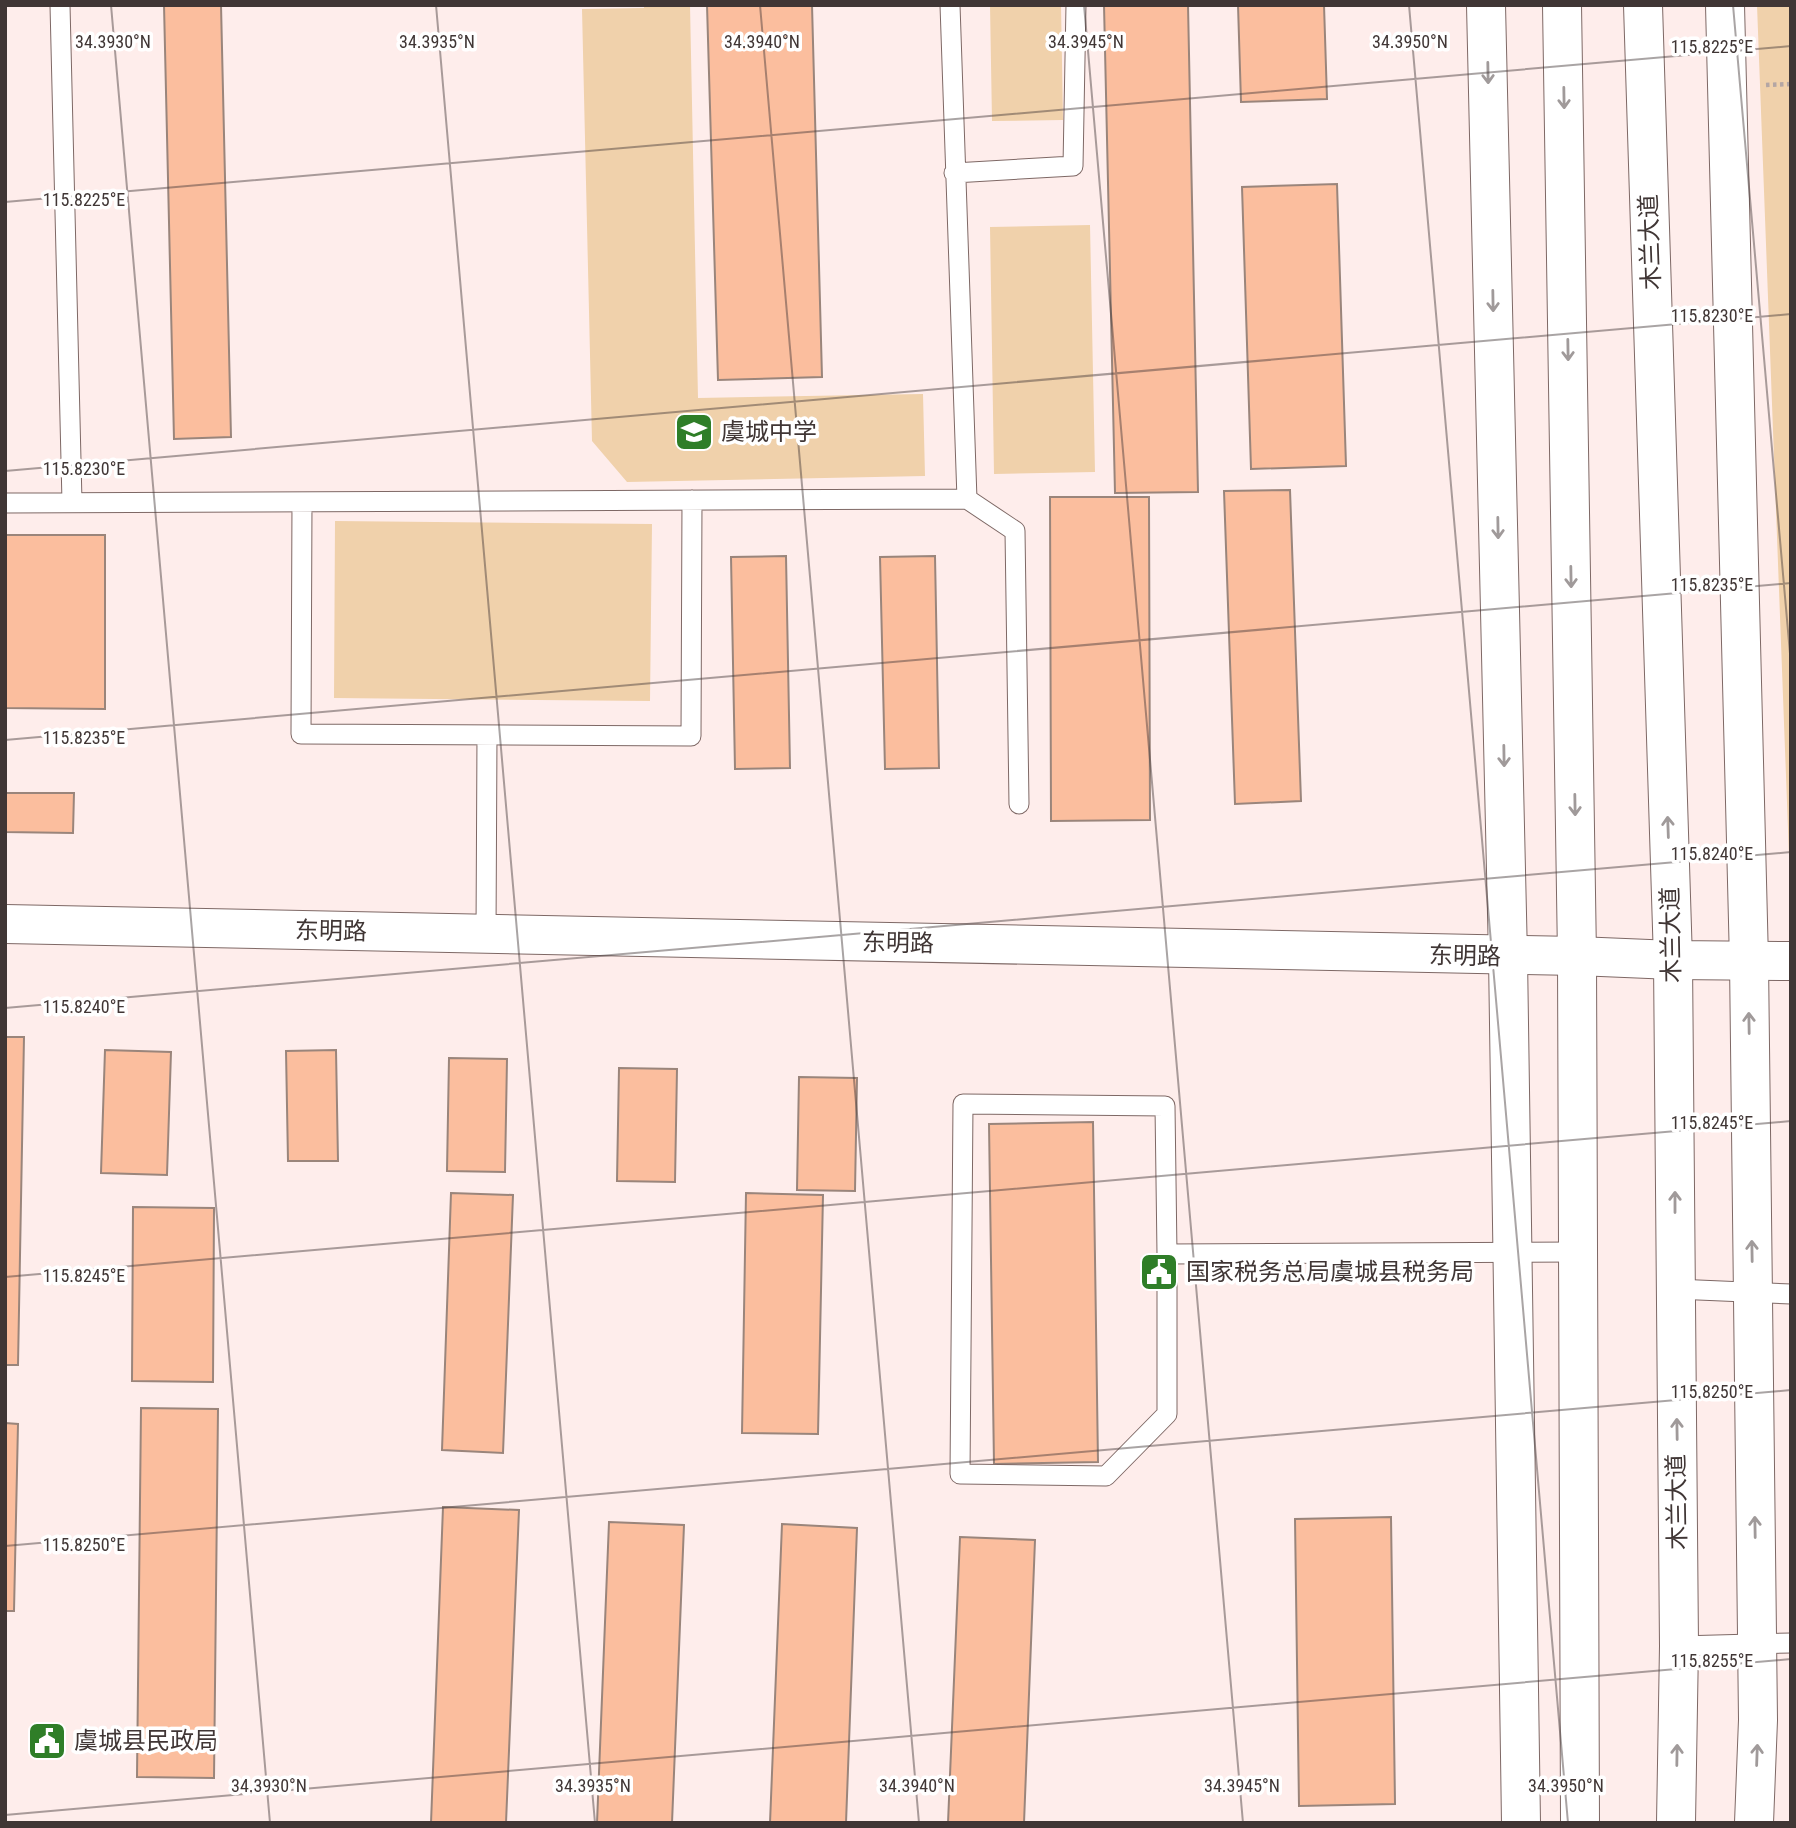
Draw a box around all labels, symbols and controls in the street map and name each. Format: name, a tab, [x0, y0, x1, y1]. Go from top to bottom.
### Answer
text: 34.3930°N	[75, 31, 151, 52]
text: 34.3935°N	[399, 31, 475, 52]
text: 34.3940°N	[724, 31, 800, 52]
text: 34.3945°N	[1048, 31, 1124, 52]
text: 34.3950°N	[1372, 31, 1448, 52]
text: 115.8225°E	[1671, 36, 1753, 57]
one-way arrow	[1481, 62, 1495, 85]
one-way arrow	[1557, 86, 1571, 109]
text: 115.8225°E	[43, 189, 125, 210]
street label: 木兰大道	[1634, 194, 1666, 290]
one-way arrow	[1486, 289, 1500, 312]
text: 115.8230°E	[1671, 305, 1753, 326]
one-way arrow	[1561, 338, 1574, 361]
school or university icon: 虞城中学	[673, 411, 715, 453]
place label: 虞城中学	[721, 418, 817, 446]
text: 115.8230°E	[43, 458, 125, 479]
one-way arrow	[1492, 517, 1505, 540]
one-way arrow	[1564, 566, 1578, 589]
text: 115.8235°E	[1671, 574, 1753, 595]
text: 115.8235°E	[43, 727, 125, 748]
one-way arrow	[1497, 744, 1510, 767]
one-way arrow	[1568, 793, 1581, 816]
one-way arrow	[1662, 816, 1675, 839]
text: 115.8240°E	[1671, 843, 1753, 864]
street label: 木兰大道	[1656, 887, 1686, 983]
street label: 东明路	[295, 916, 367, 946]
street label: 东明路	[862, 928, 934, 958]
street label: 东明路	[1429, 941, 1501, 971]
text: 115.8240°E	[43, 996, 125, 1017]
one-way arrow	[1742, 1012, 1756, 1035]
text: 115.8245°E	[1671, 1112, 1753, 1133]
one-way arrow	[1668, 1190, 1682, 1213]
one-way arrow	[1745, 1239, 1759, 1262]
public building icon: 国家税务总局虞城县税务局	[1138, 1251, 1180, 1293]
place label: 国家税务总局虞城县税务局	[1186, 1258, 1474, 1286]
text: 115.8245°E	[43, 1265, 125, 1286]
text: 115.8250°E	[1671, 1381, 1753, 1402]
one-way arrow	[1670, 1418, 1684, 1441]
street label: 木兰大道	[1662, 1454, 1692, 1550]
one-way arrow	[1749, 1516, 1762, 1539]
text: 115.8250°E	[43, 1534, 125, 1555]
text: 115.8255°E	[1671, 1650, 1753, 1671]
public building icon: 虞城县民政局	[26, 1720, 68, 1762]
place label: 虞城县民政局	[74, 1727, 218, 1755]
one-way arrow	[1671, 1743, 1684, 1766]
one-way arrow	[1750, 1743, 1763, 1766]
text: 34.3930°N	[231, 1775, 307, 1796]
text: 34.3935°N	[555, 1775, 631, 1796]
text: 34.3940°N	[879, 1775, 955, 1796]
text: 34.3945°N	[1204, 1775, 1280, 1796]
text: 34.3950°N	[1528, 1775, 1604, 1796]

